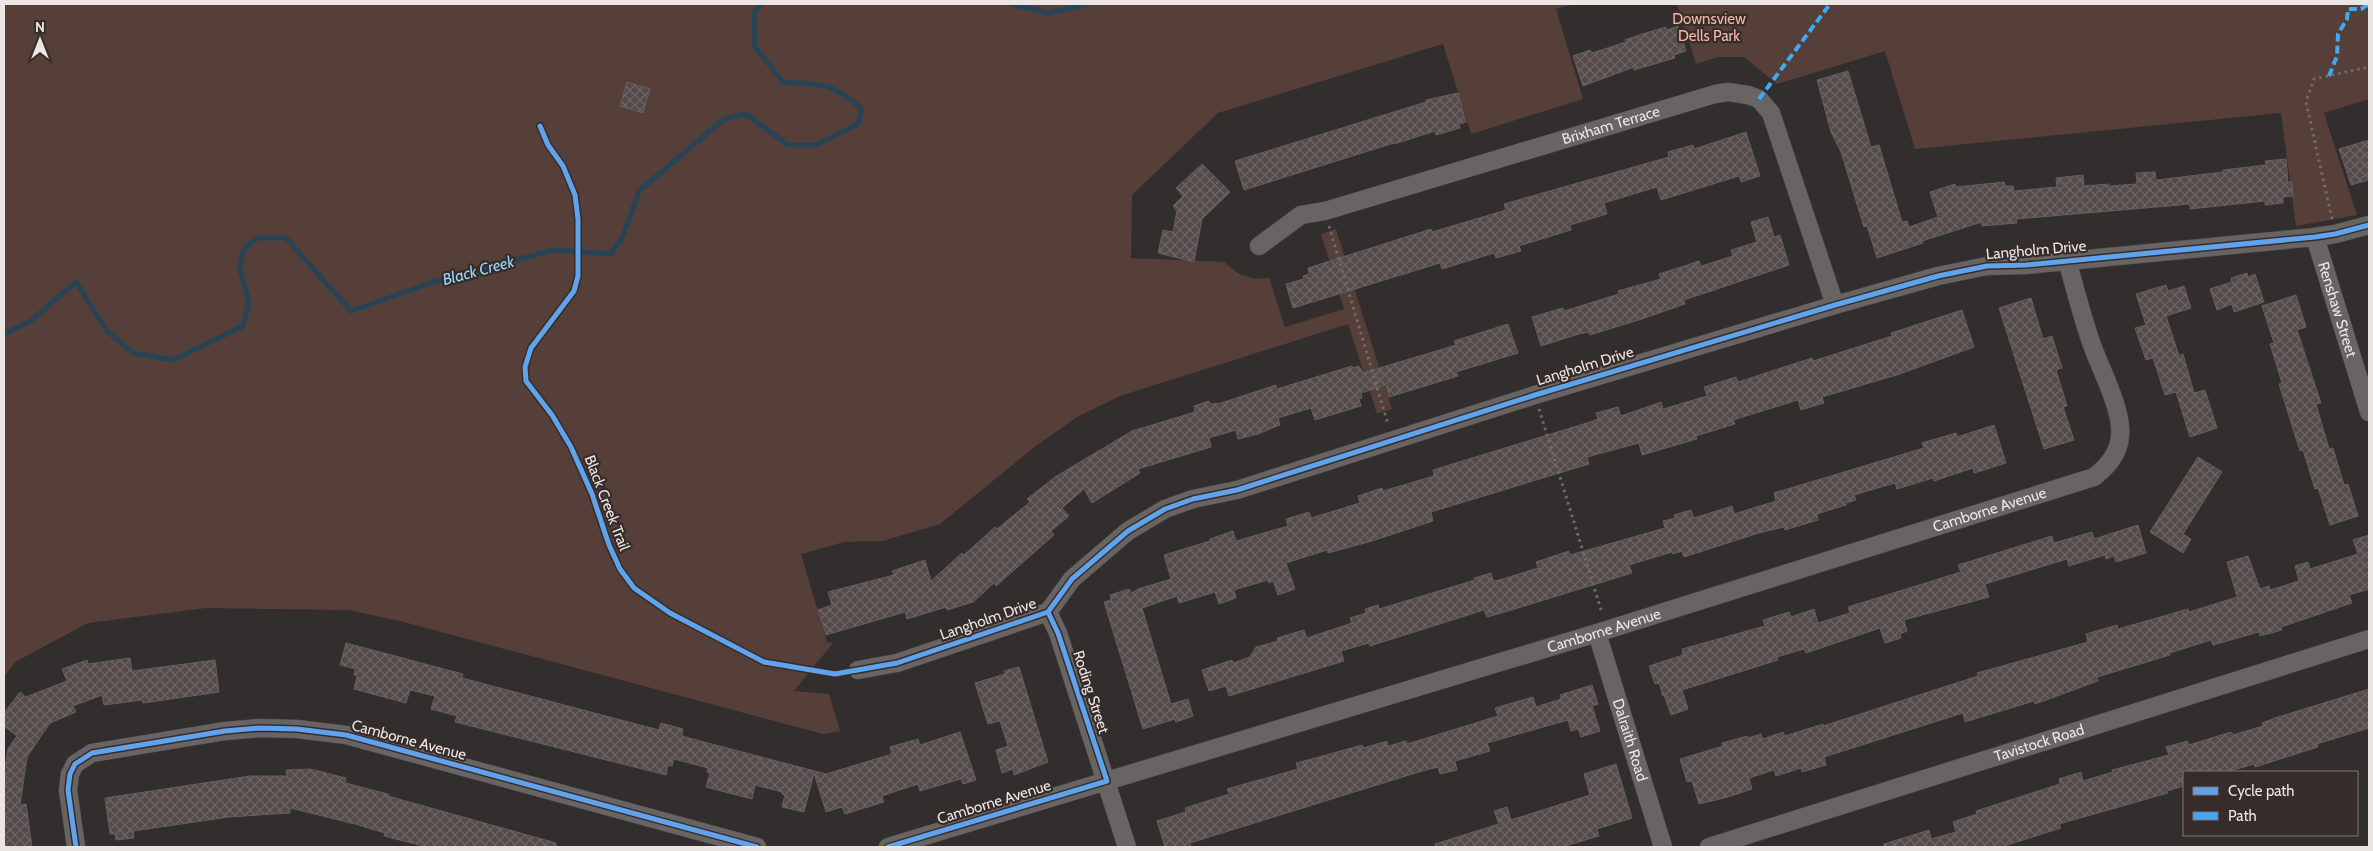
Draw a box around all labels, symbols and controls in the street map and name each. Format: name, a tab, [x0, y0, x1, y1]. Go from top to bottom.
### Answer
park label: Downsview Dells Park	[1672, 10, 1746, 45]
north arrow	[15, 15, 65, 65]
text: N	[35, 18, 45, 36]
street label: Brixham Terrace	[1560, 102, 1662, 148]
street label: Langholm Drive	[1985, 237, 2087, 263]
water label: Black Creek	[440, 252, 517, 289]
street label: Renshaw Street	[2314, 260, 2361, 360]
street label: Langholm Drive	[1534, 343, 1636, 389]
street label: Black Creek Trail	[581, 453, 634, 554]
street label: Camborne Avenue	[1931, 483, 2049, 536]
street label: Langholm Drive	[937, 594, 1039, 644]
street label: Camborne Avenue	[1545, 604, 1663, 657]
street label: Roding Street	[1069, 648, 1113, 736]
street label: Dalraith Road	[1609, 696, 1651, 784]
street label: Camborne Avenue	[350, 716, 469, 764]
street label: Tavistock Road	[1992, 720, 2086, 766]
legend	[2183, 771, 2358, 836]
street label: Camborne Avenue	[935, 776, 1053, 828]
text: Cycle path	[2228, 782, 2294, 800]
text: Path	[2228, 807, 2257, 825]

